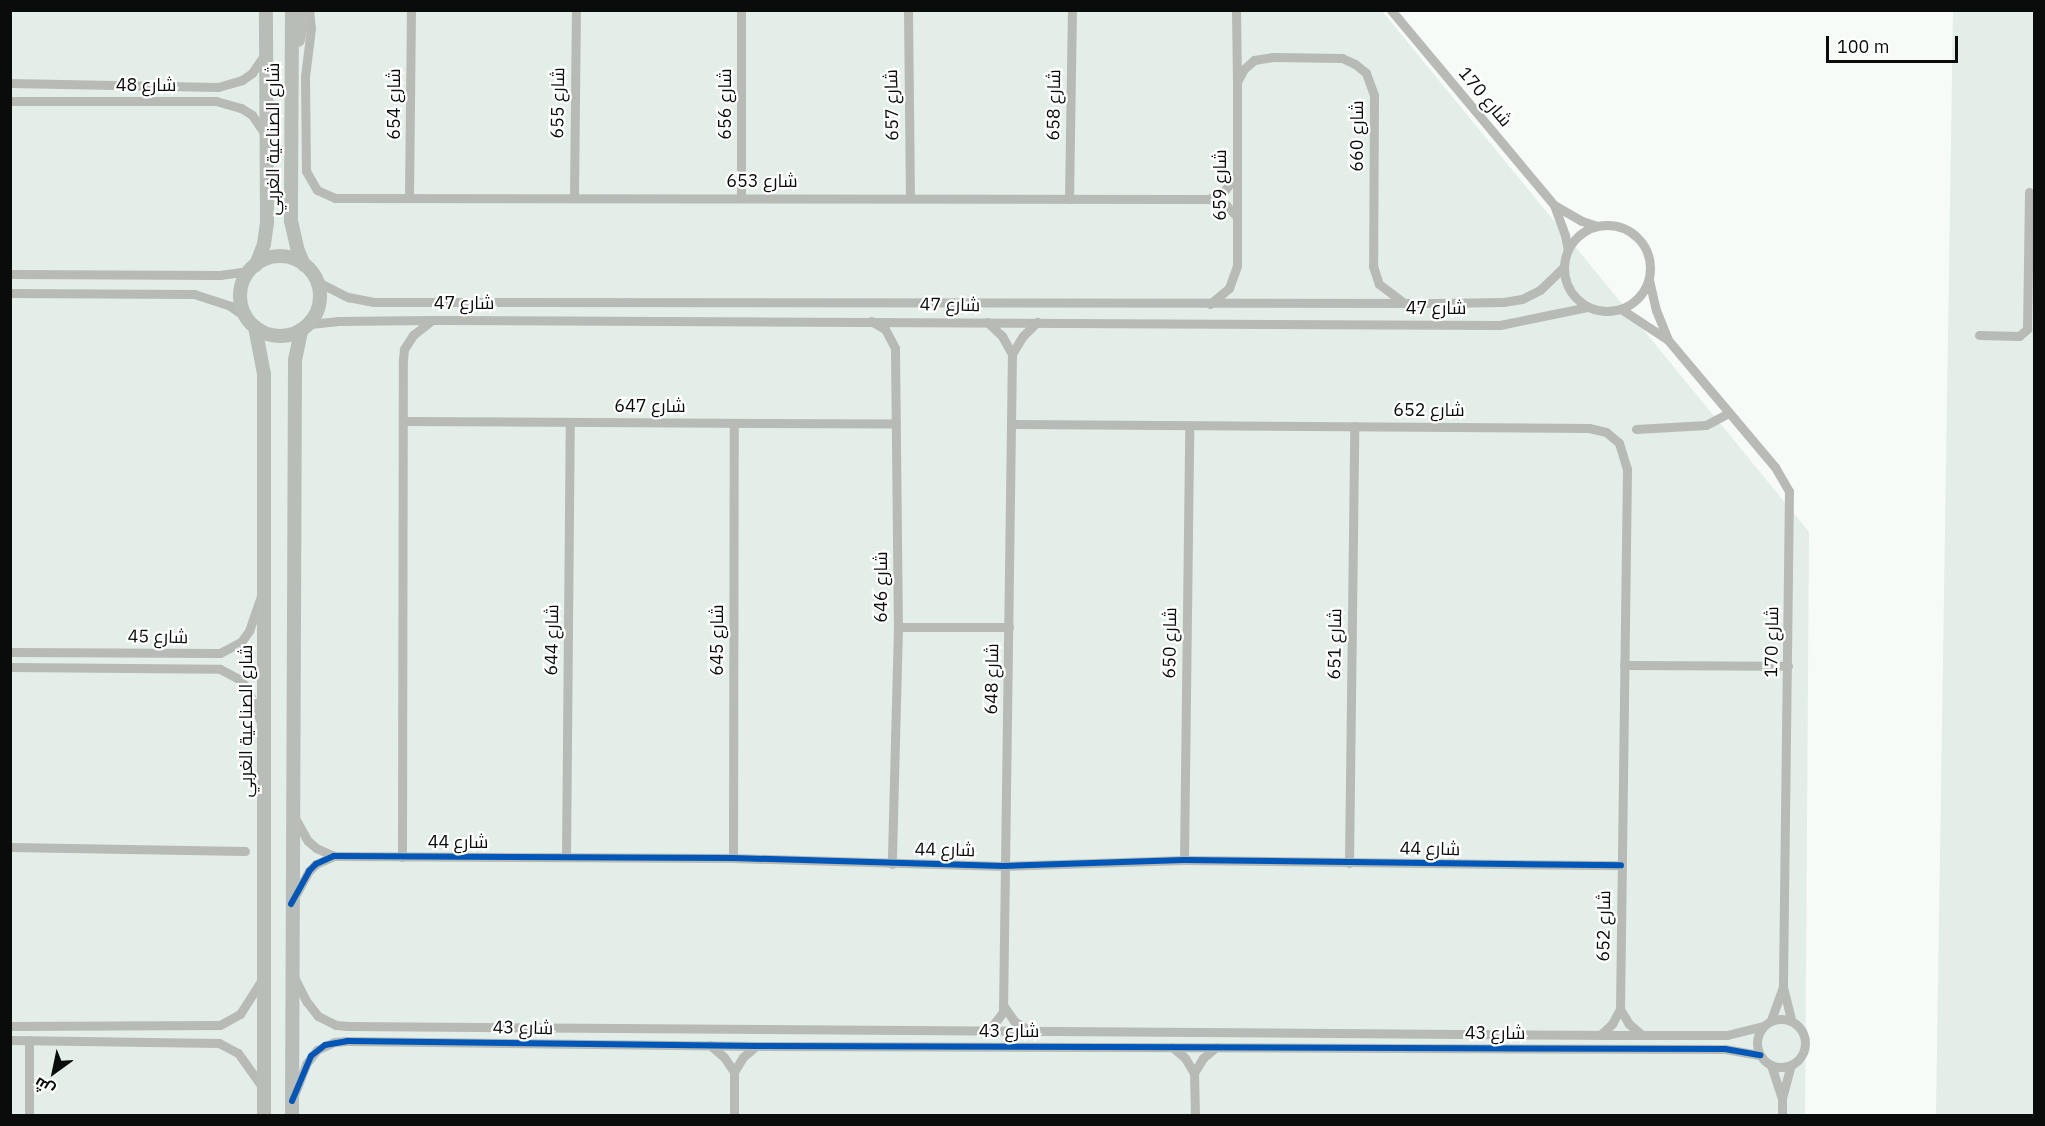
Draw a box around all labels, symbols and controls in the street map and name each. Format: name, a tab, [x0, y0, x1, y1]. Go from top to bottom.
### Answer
scale bar	[1829, 24, 1961, 62]
text: 100 m	[1837, 35, 1889, 58]
street label: شارع الصناعية الغربي	[262, 63, 284, 215]
street label: شارع 170	[1454, 63, 1516, 131]
street label: شارع 655	[547, 67, 569, 139]
street label: شارع 654	[383, 68, 405, 140]
street label: شارع 656	[714, 68, 736, 140]
street label: شارع 657	[881, 69, 903, 141]
street label: شارع 658	[1043, 69, 1065, 141]
street label: شارع 48	[116, 74, 176, 96]
street label: شارع 660	[1346, 100, 1368, 172]
street label: شارع 659	[1209, 149, 1231, 221]
street label: شارع 653	[726, 170, 798, 192]
street label: شارع 47	[434, 292, 494, 314]
street label: شارع 47	[919, 294, 981, 316]
street label: شارع 47	[1406, 297, 1466, 319]
street label: شارع 647	[614, 395, 686, 417]
street label: شارع 652	[1393, 399, 1465, 421]
street label: شارع 646	[870, 551, 892, 623]
street label: شارع 644	[541, 604, 563, 676]
street label: شارع 645	[706, 604, 728, 676]
street label: شارع 170	[1761, 606, 1783, 678]
street label: شارع 650	[1159, 607, 1181, 679]
street label: شارع 651	[1324, 608, 1346, 680]
street label: شارع 45	[127, 626, 189, 648]
street label: شارع 648	[981, 643, 1003, 715]
street label: شارع الصناعية الغربي	[235, 645, 257, 797]
street label: شارع 44	[428, 831, 488, 853]
street label: شارع 44	[1399, 838, 1461, 860]
street label: شارع 44	[914, 839, 976, 861]
street label: شارع 652	[1593, 890, 1615, 962]
street label: شارع 43	[492, 1017, 554, 1039]
street label: شارع 43	[979, 1020, 1039, 1042]
street label: شارع 43	[1465, 1022, 1525, 1044]
north arrow	[24, 1042, 84, 1102]
text: ش	[30, 1073, 58, 1101]

